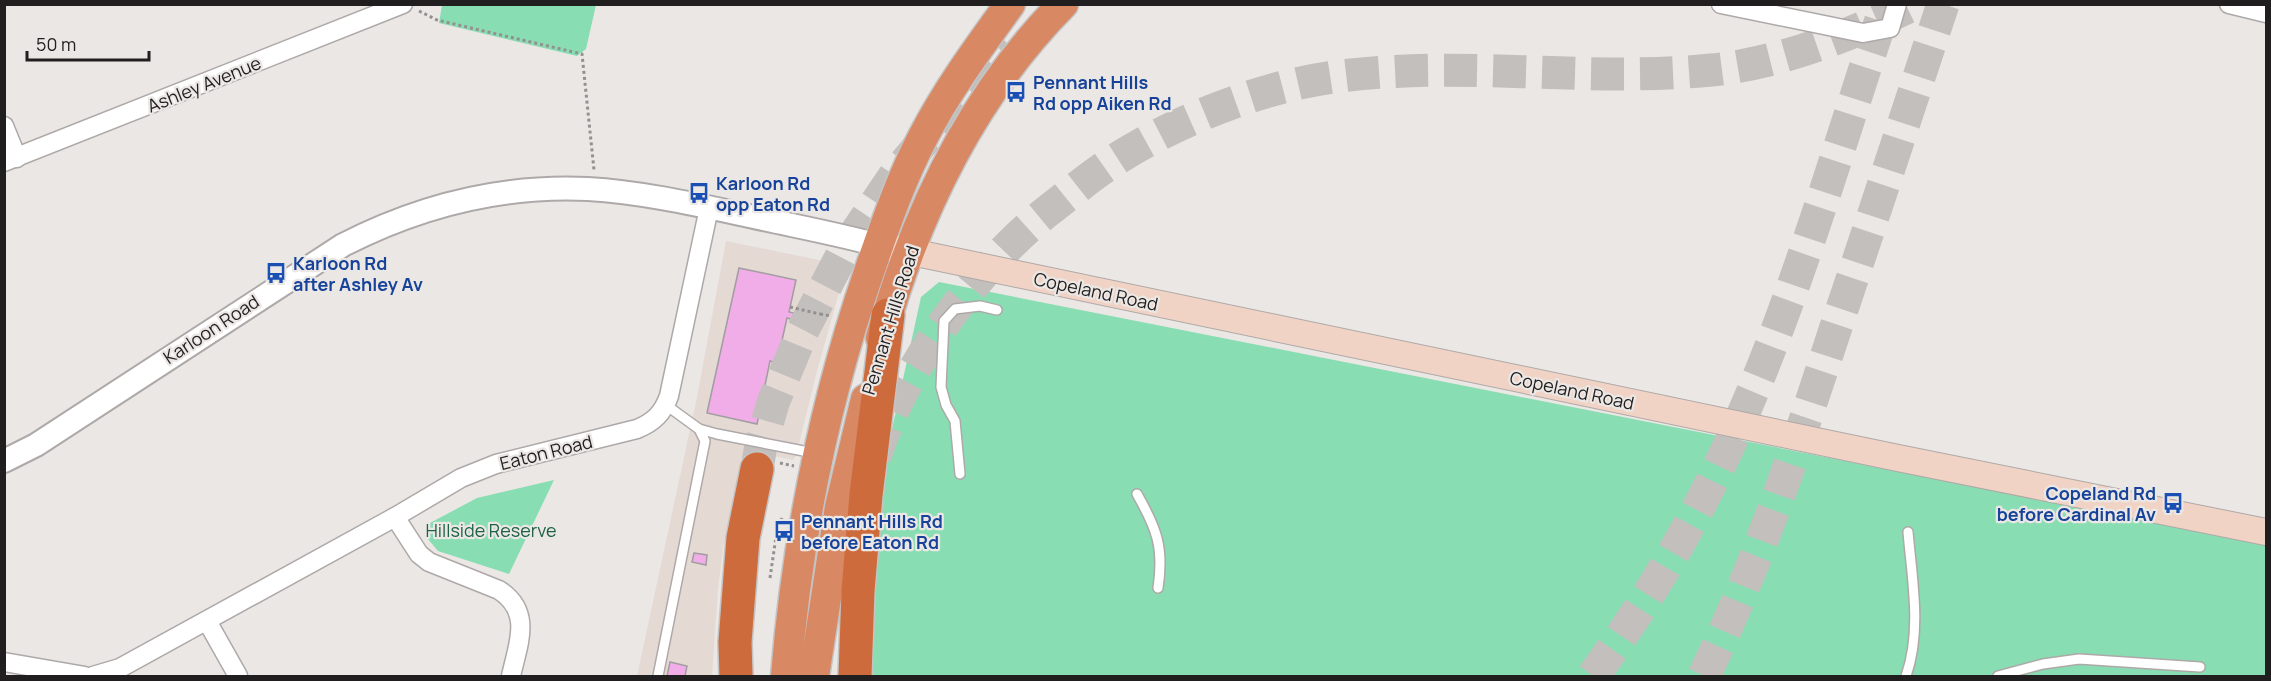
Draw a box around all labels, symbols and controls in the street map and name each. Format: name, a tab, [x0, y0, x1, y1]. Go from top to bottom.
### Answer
scale bar	[27, 24, 148, 62]
text: 50 m	[36, 32, 76, 56]
street label: Ashley Avenue	[143, 50, 265, 118]
place label: Pennant Hills Rd opp Aiken Rd	[1033, 70, 1172, 115]
bus stop icon: Pennant Hills Rd opp Aiken Rd	[1004, 80, 1028, 104]
place label: Karloon Rd opp Eaton Rd	[716, 171, 830, 216]
bus stop icon: Karloon Rd opp Eaton Rd	[687, 181, 711, 205]
street label: Pennant Hills Road	[856, 243, 924, 397]
place label: Karloon Rd after Ashley Av	[293, 251, 423, 296]
bus stop icon: Karloon Rd after Ashley Av	[264, 261, 288, 285]
street label: Copeland Road	[1032, 266, 1160, 316]
street label: Karloon Road	[158, 289, 264, 369]
street label: Copeland Road	[1508, 365, 1636, 415]
street label: Eaton Road	[497, 429, 595, 475]
place label: Copeland Rd before Cardinal Av	[1997, 481, 2156, 526]
bus stop icon: Copeland Rd before Cardinal Av	[2161, 491, 2185, 515]
place label: Pennant Hills Rd before Eaton Rd	[801, 509, 943, 554]
park label: Hillside Reserve	[425, 518, 557, 542]
bus stop icon: Pennant Hills Rd before Eaton Rd	[772, 519, 796, 543]

